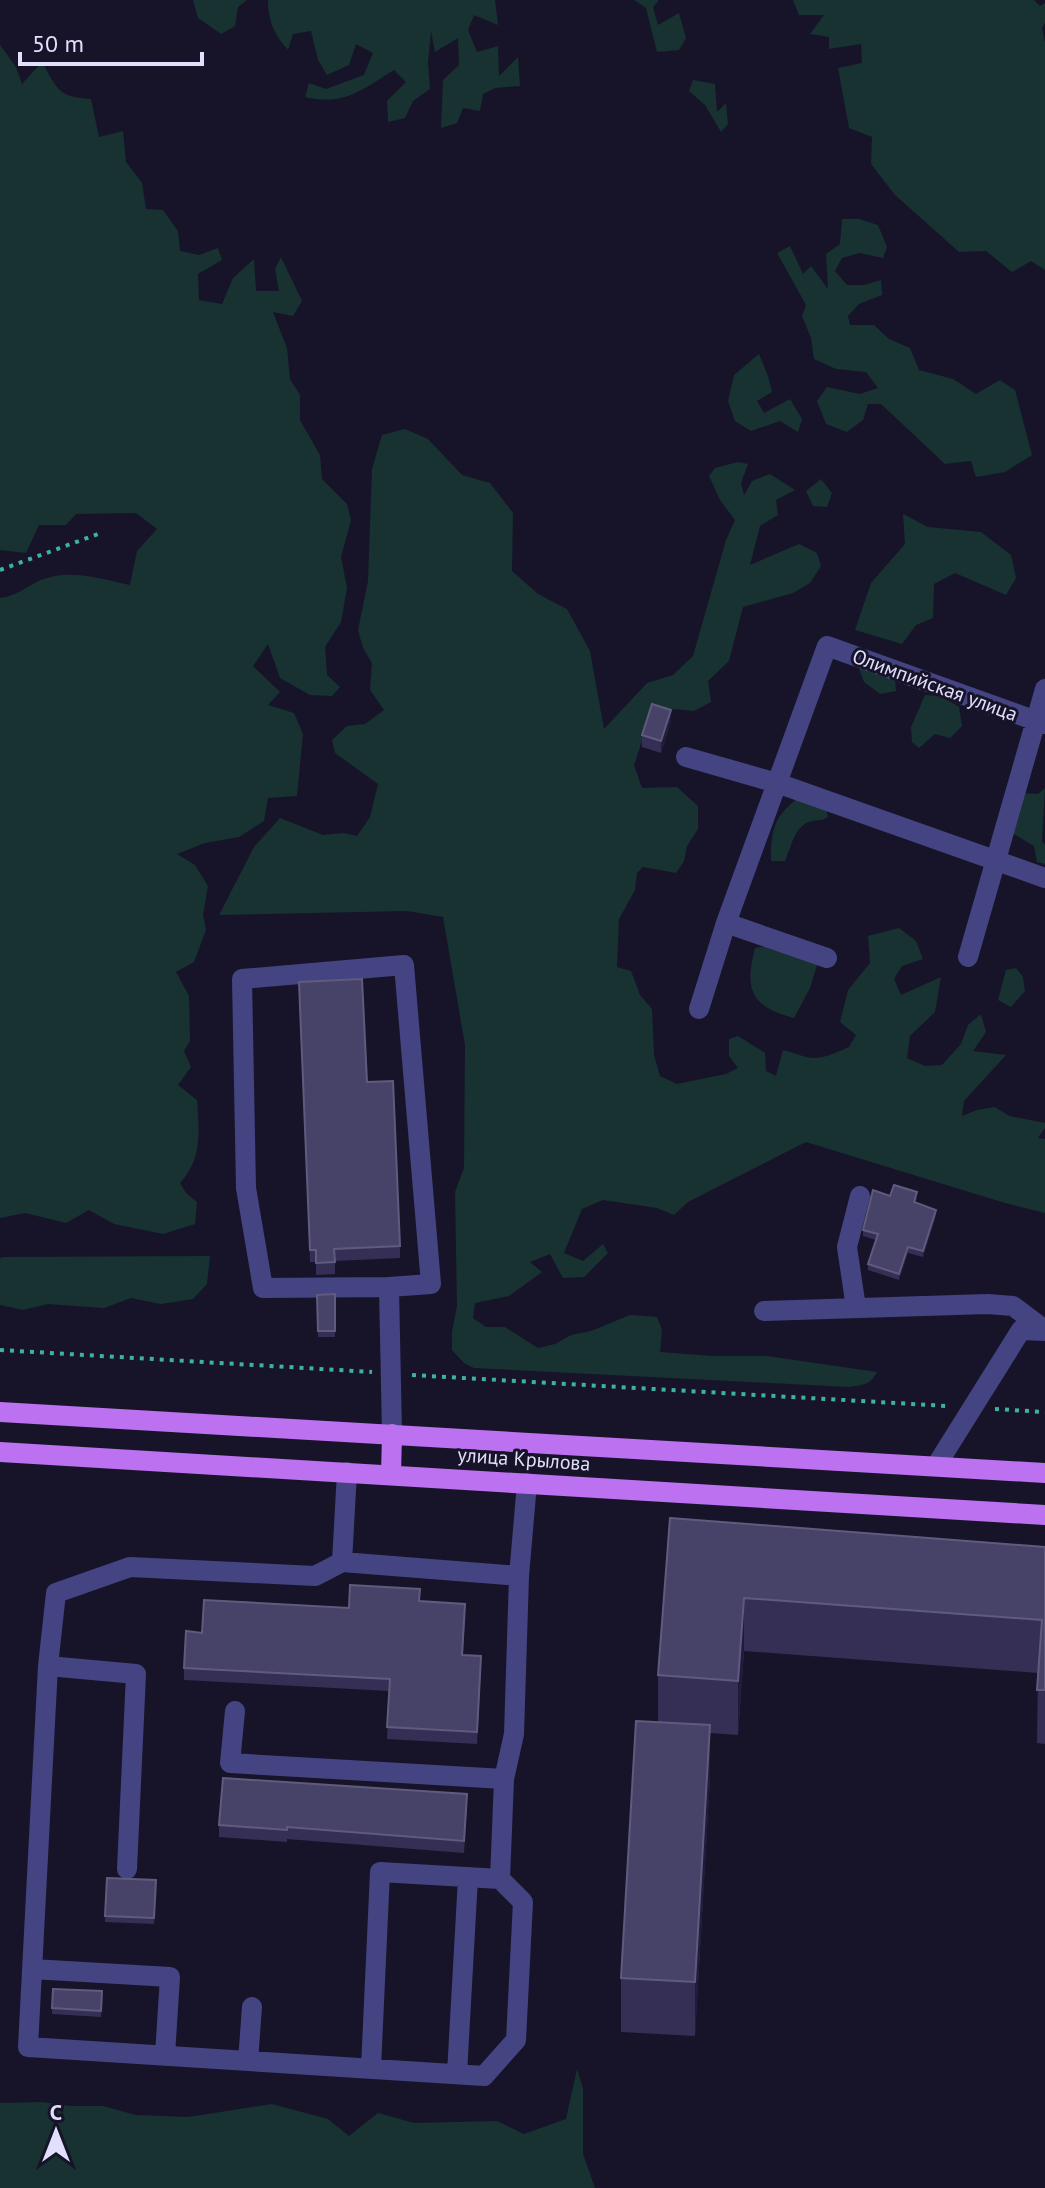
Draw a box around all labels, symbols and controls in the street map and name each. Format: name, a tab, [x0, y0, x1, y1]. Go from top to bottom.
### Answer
scale bar	[20, 16, 202, 66]
text: 50 m	[32, 28, 84, 59]
street label: Олимпийская улица	[849, 643, 1021, 727]
street label: улица Крылова	[457, 1441, 591, 1477]
north arrow	[16, 2092, 96, 2172]
text: С	[50, 2098, 62, 2126]

